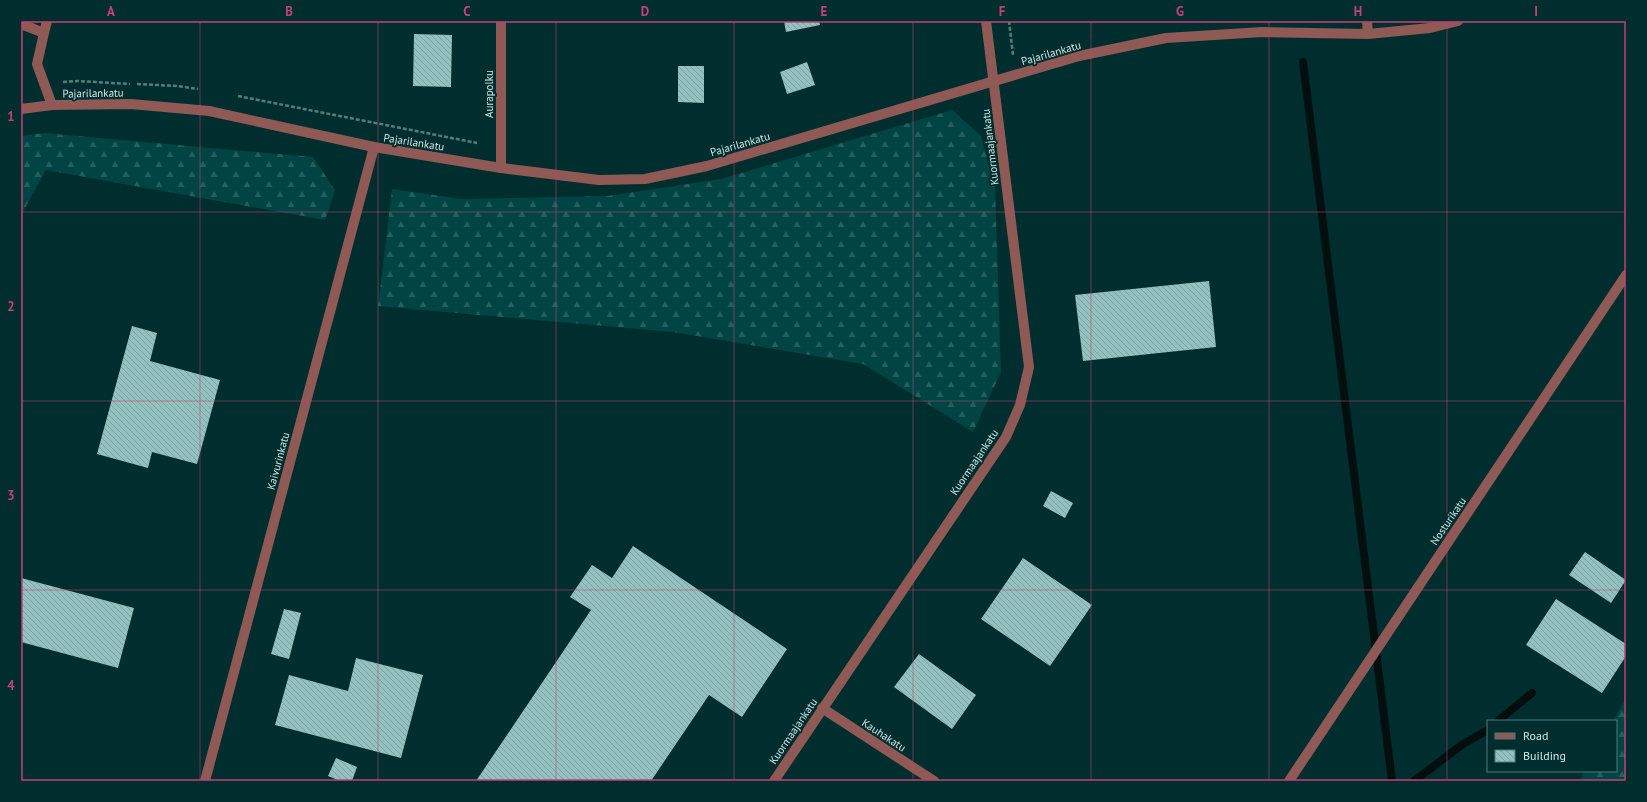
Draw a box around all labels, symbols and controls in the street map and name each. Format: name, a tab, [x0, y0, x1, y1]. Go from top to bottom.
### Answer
text: A	[107, 3, 115, 20]
text: B	[285, 3, 293, 20]
text: C	[463, 3, 471, 20]
text: D	[641, 3, 649, 20]
text: E	[821, 3, 828, 20]
text: F	[999, 3, 1006, 20]
text: G	[1176, 3, 1184, 20]
text: H	[1354, 3, 1362, 20]
text: I	[1534, 3, 1538, 20]
street label: Pajarilankatu	[1020, 38, 1082, 68]
street label: Aurapolku	[482, 70, 496, 118]
street label: Pajarilankatu	[62, 85, 124, 101]
text: 1	[7, 108, 15, 125]
street label: Kuormaajankatu	[978, 108, 1002, 186]
street label: Pajarilankatu	[709, 129, 771, 159]
street label: Pajarilankatu	[383, 130, 445, 154]
text: 2	[7, 298, 15, 315]
street label: Kuormaajankatu	[947, 426, 1001, 498]
street label: Kaivurinkatu	[264, 431, 292, 491]
text: 3	[7, 487, 15, 504]
street label: Nosturikatu	[1427, 494, 1469, 548]
text: 4	[7, 677, 15, 694]
street label: Kuormaajankatu	[766, 695, 820, 767]
street label: Kauhakatu	[859, 716, 909, 754]
legend	[1487, 720, 1617, 772]
text: Road	[1523, 728, 1548, 743]
text: Building	[1523, 748, 1566, 763]

